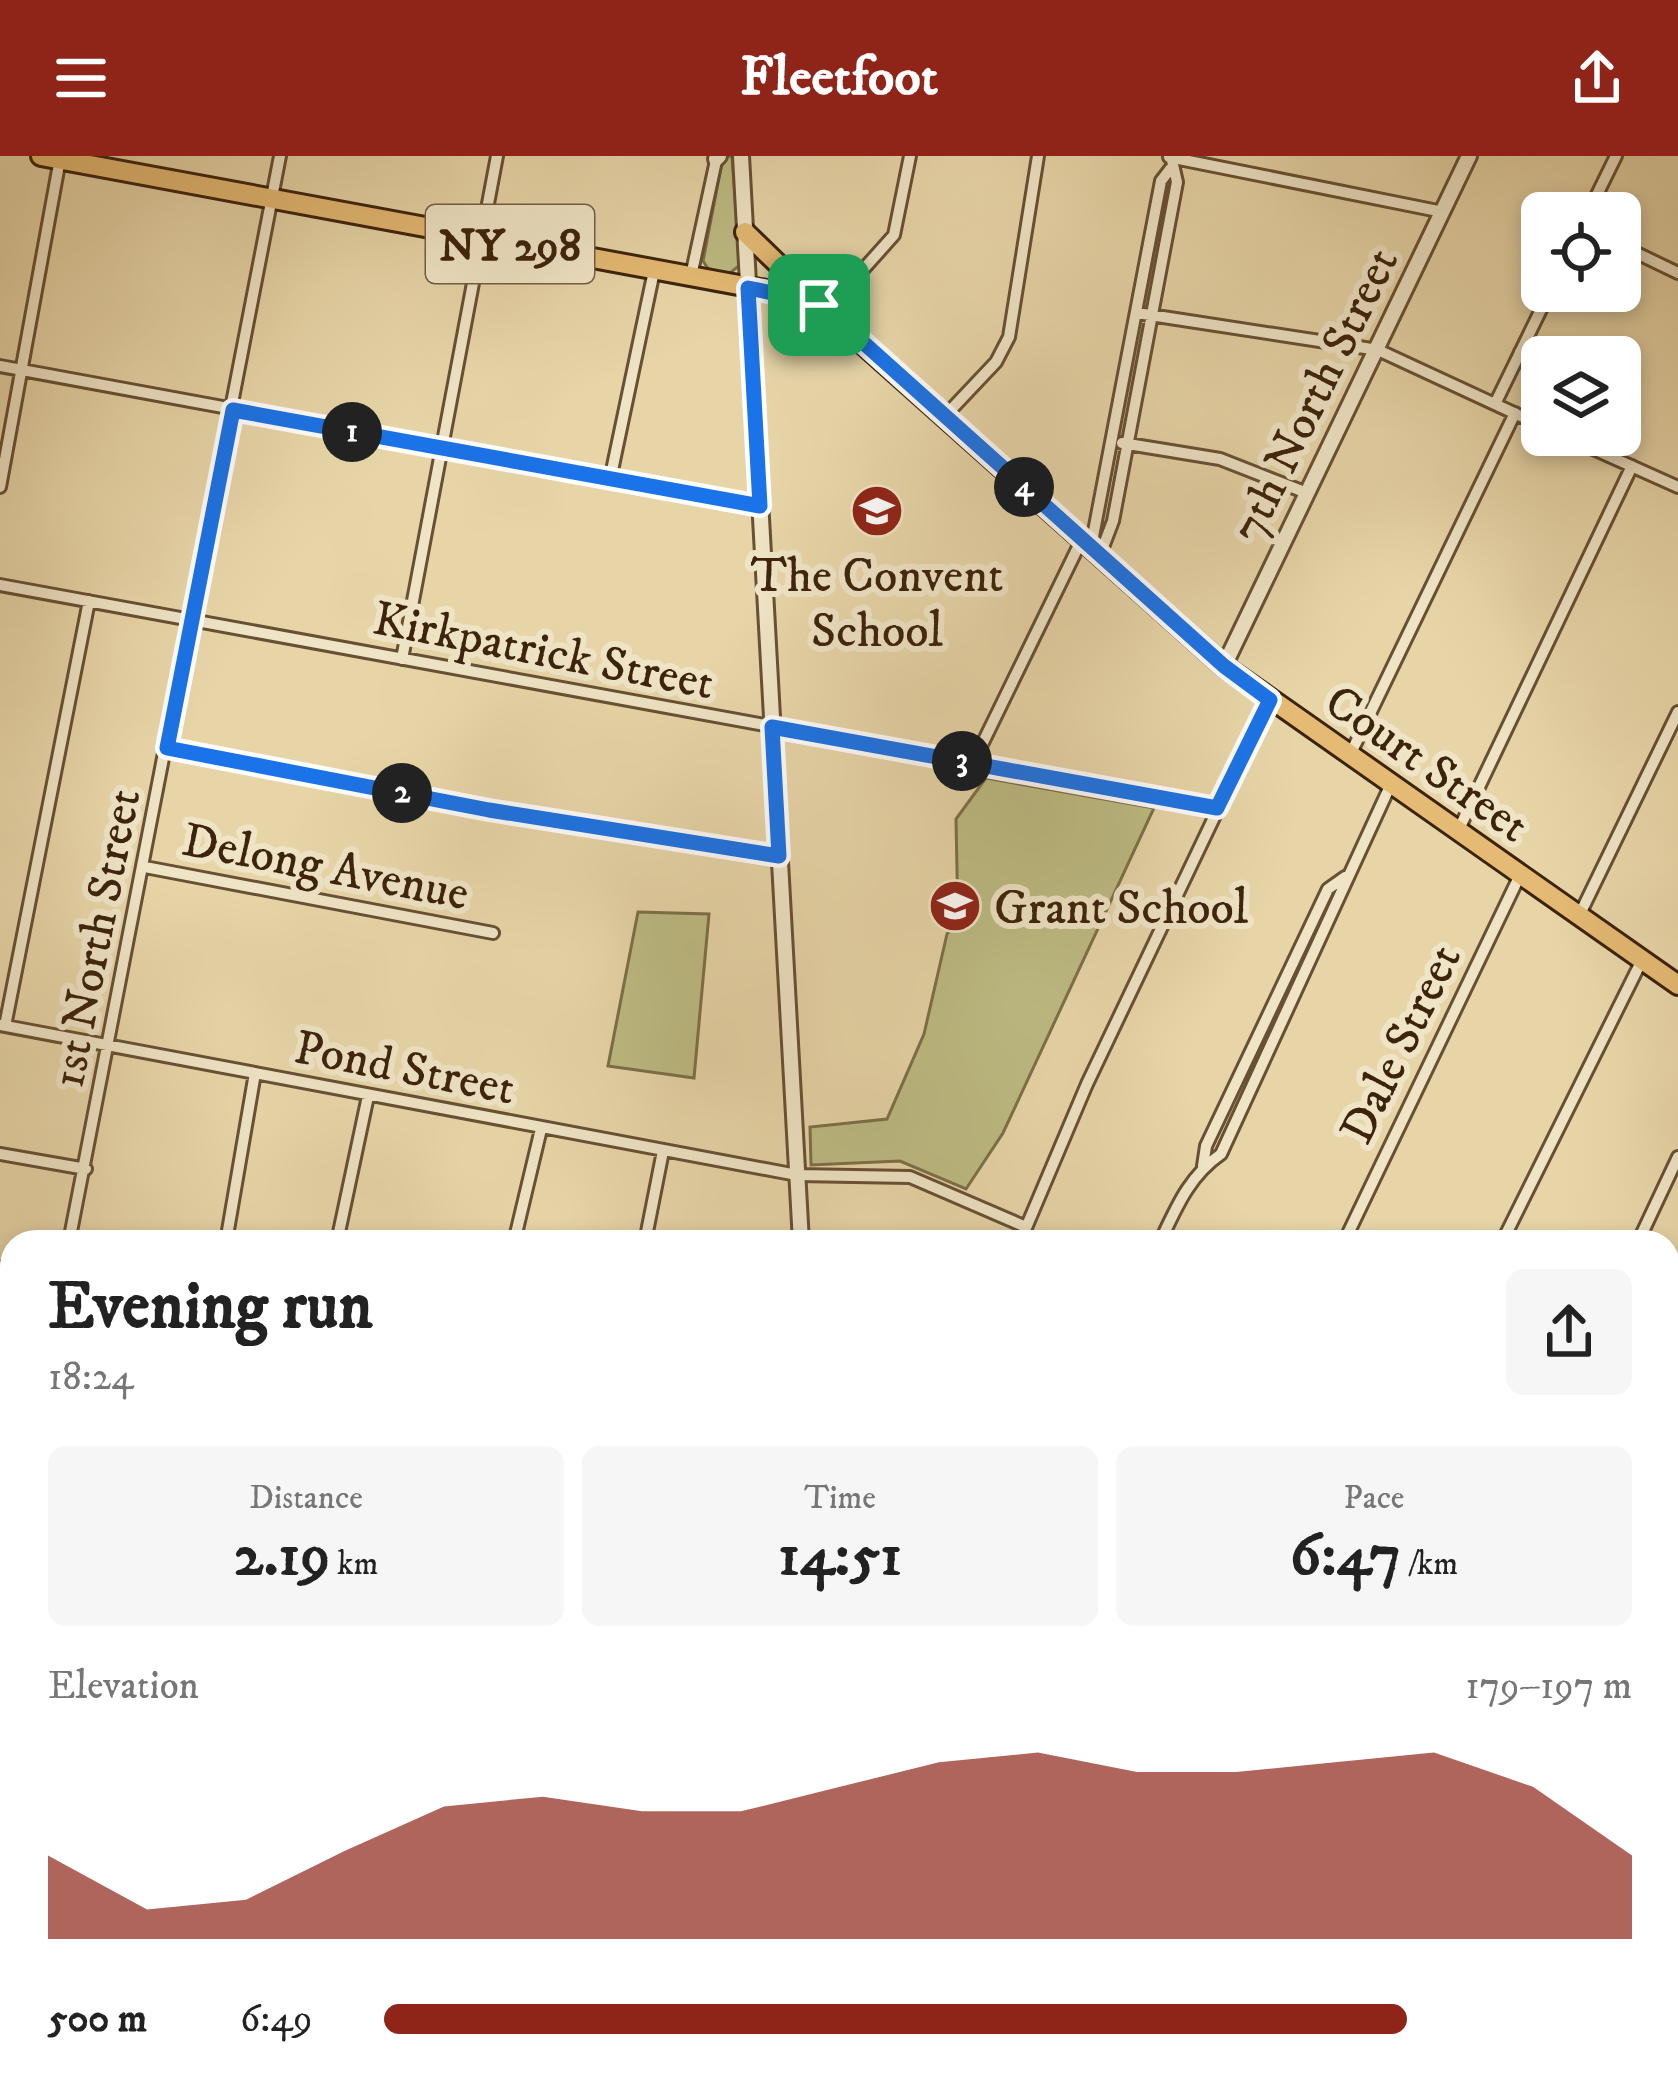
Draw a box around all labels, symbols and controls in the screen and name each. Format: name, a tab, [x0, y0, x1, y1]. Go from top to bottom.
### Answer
icon: menu	[48, 45, 114, 111]
text: Fleetfoot	[740, 45, 938, 112]
icon: share	[1564, 45, 1630, 111]
map controls	[1521, 192, 1641, 456]
button: locate	[1521, 192, 1641, 312]
road number: NY 298	[426, 205, 594, 283]
street label: 7th North Street	[1219, 238, 1413, 552]
pin	[768, 254, 870, 356]
icon: arrive	[786, 272, 852, 338]
button: layers	[1521, 336, 1641, 456]
pin: 1	[322, 402, 382, 462]
text: 1	[346, 411, 358, 452]
pin: 4	[994, 457, 1054, 517]
text: 4	[1015, 466, 1034, 507]
school or university icon: The Convent School	[849, 483, 905, 539]
place label: The Convent School	[751, 547, 1003, 662]
street label: Kirkpatrick Street	[368, 590, 719, 714]
street label: Court Street	[1313, 672, 1540, 857]
pin: 3	[932, 731, 992, 791]
text: 3	[956, 740, 968, 781]
pin: 2	[372, 763, 432, 823]
text: 2	[394, 772, 410, 813]
street label: 1st North Street	[39, 784, 155, 1093]
street label: Delong Avenue	[177, 811, 474, 925]
school or university icon: Grant School	[927, 878, 983, 934]
place label: Grant School	[994, 879, 1249, 939]
street label: Dale Street	[1328, 935, 1476, 1154]
street label: Pond Street	[289, 1018, 520, 1120]
text: Evening run	[48, 1267, 373, 1349]
button: share	[1506, 1269, 1632, 1395]
text: 18:24	[48, 1353, 134, 1402]
text: Distance	[249, 1478, 363, 1519]
text: Time	[804, 1478, 876, 1519]
text: Pace	[1343, 1478, 1405, 1519]
text: 2.19	[234, 1519, 330, 1594]
text: 14:51	[778, 1519, 902, 1594]
text: 6:47	[1290, 1519, 1401, 1594]
text: km	[330, 1544, 378, 1585]
text: /km	[1401, 1544, 1458, 1585]
text: Elevation	[48, 1662, 199, 1711]
text: 179–197 m	[1465, 1662, 1632, 1711]
text: 500 m	[48, 1995, 147, 2044]
text: 6:49	[240, 1995, 312, 2044]

